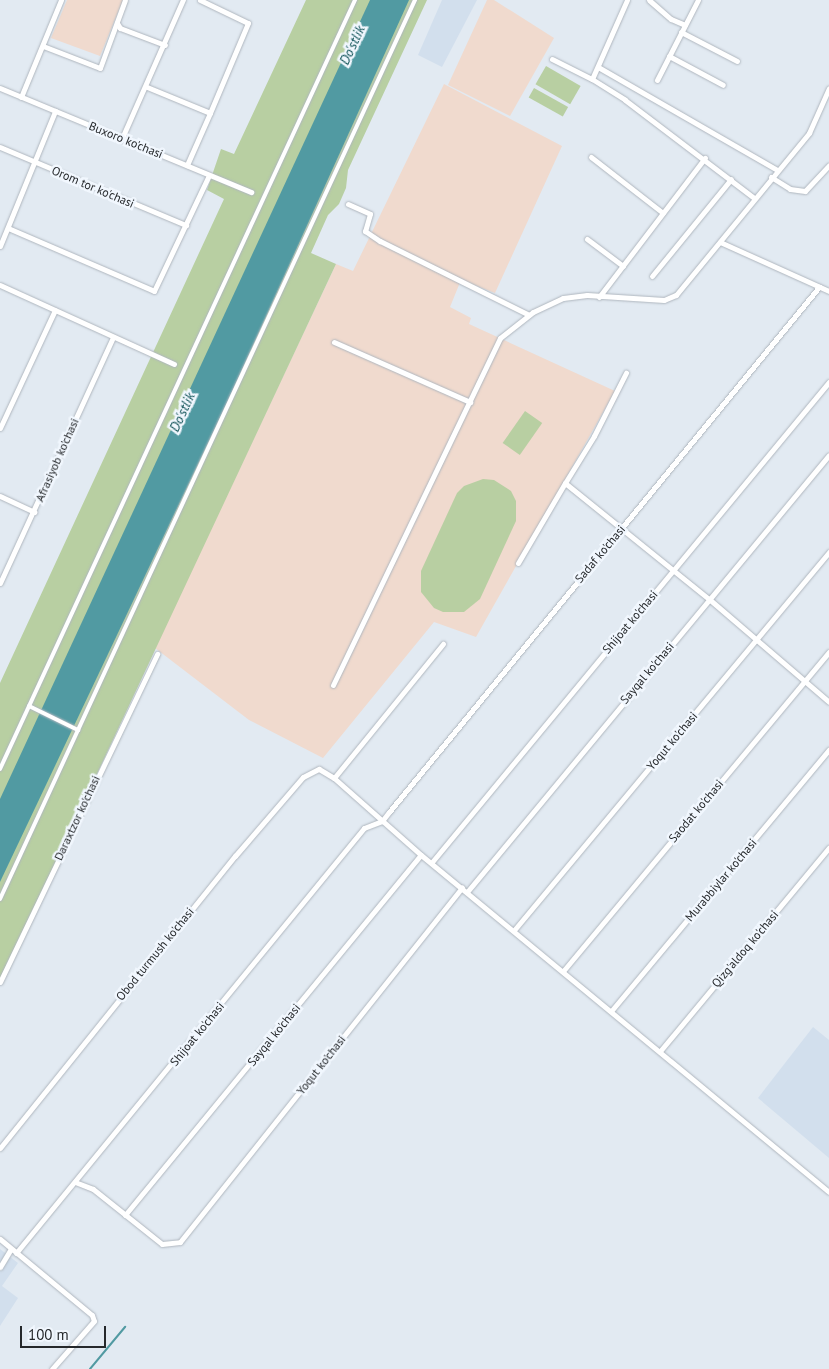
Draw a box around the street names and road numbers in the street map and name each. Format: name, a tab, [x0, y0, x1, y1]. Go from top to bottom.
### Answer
street label: Buxoro ko'chasi	[87, 119, 165, 161]
street label: Orom tor ko'chasi	[50, 163, 136, 211]
street label: Afrasiyob ko'chasi	[32, 416, 82, 504]
street label: Sadaf ko'chasi	[572, 522, 628, 586]
street label: Shijoat ko'chasi	[599, 587, 661, 657]
street label: Sayqal ko'chasi	[617, 639, 677, 707]
street label: Yoqut ko'chasi	[644, 709, 700, 773]
street label: Daraxtzor ko'chasi	[51, 773, 103, 863]
street label: Saodat ko'chasi	[666, 777, 726, 845]
street label: Murabbiylar ko'chasi	[682, 836, 760, 924]
street label: Obod turmush ko'chasi	[113, 905, 197, 1003]
street label: Qizg'aldoq ko'chasi	[709, 908, 781, 990]
street label: Shijoat ko'chasi	[167, 999, 227, 1069]
street label: Sayqal ko'chasi	[245, 1001, 303, 1069]
street label: Yoqut ko'chasi	[293, 1032, 349, 1098]

